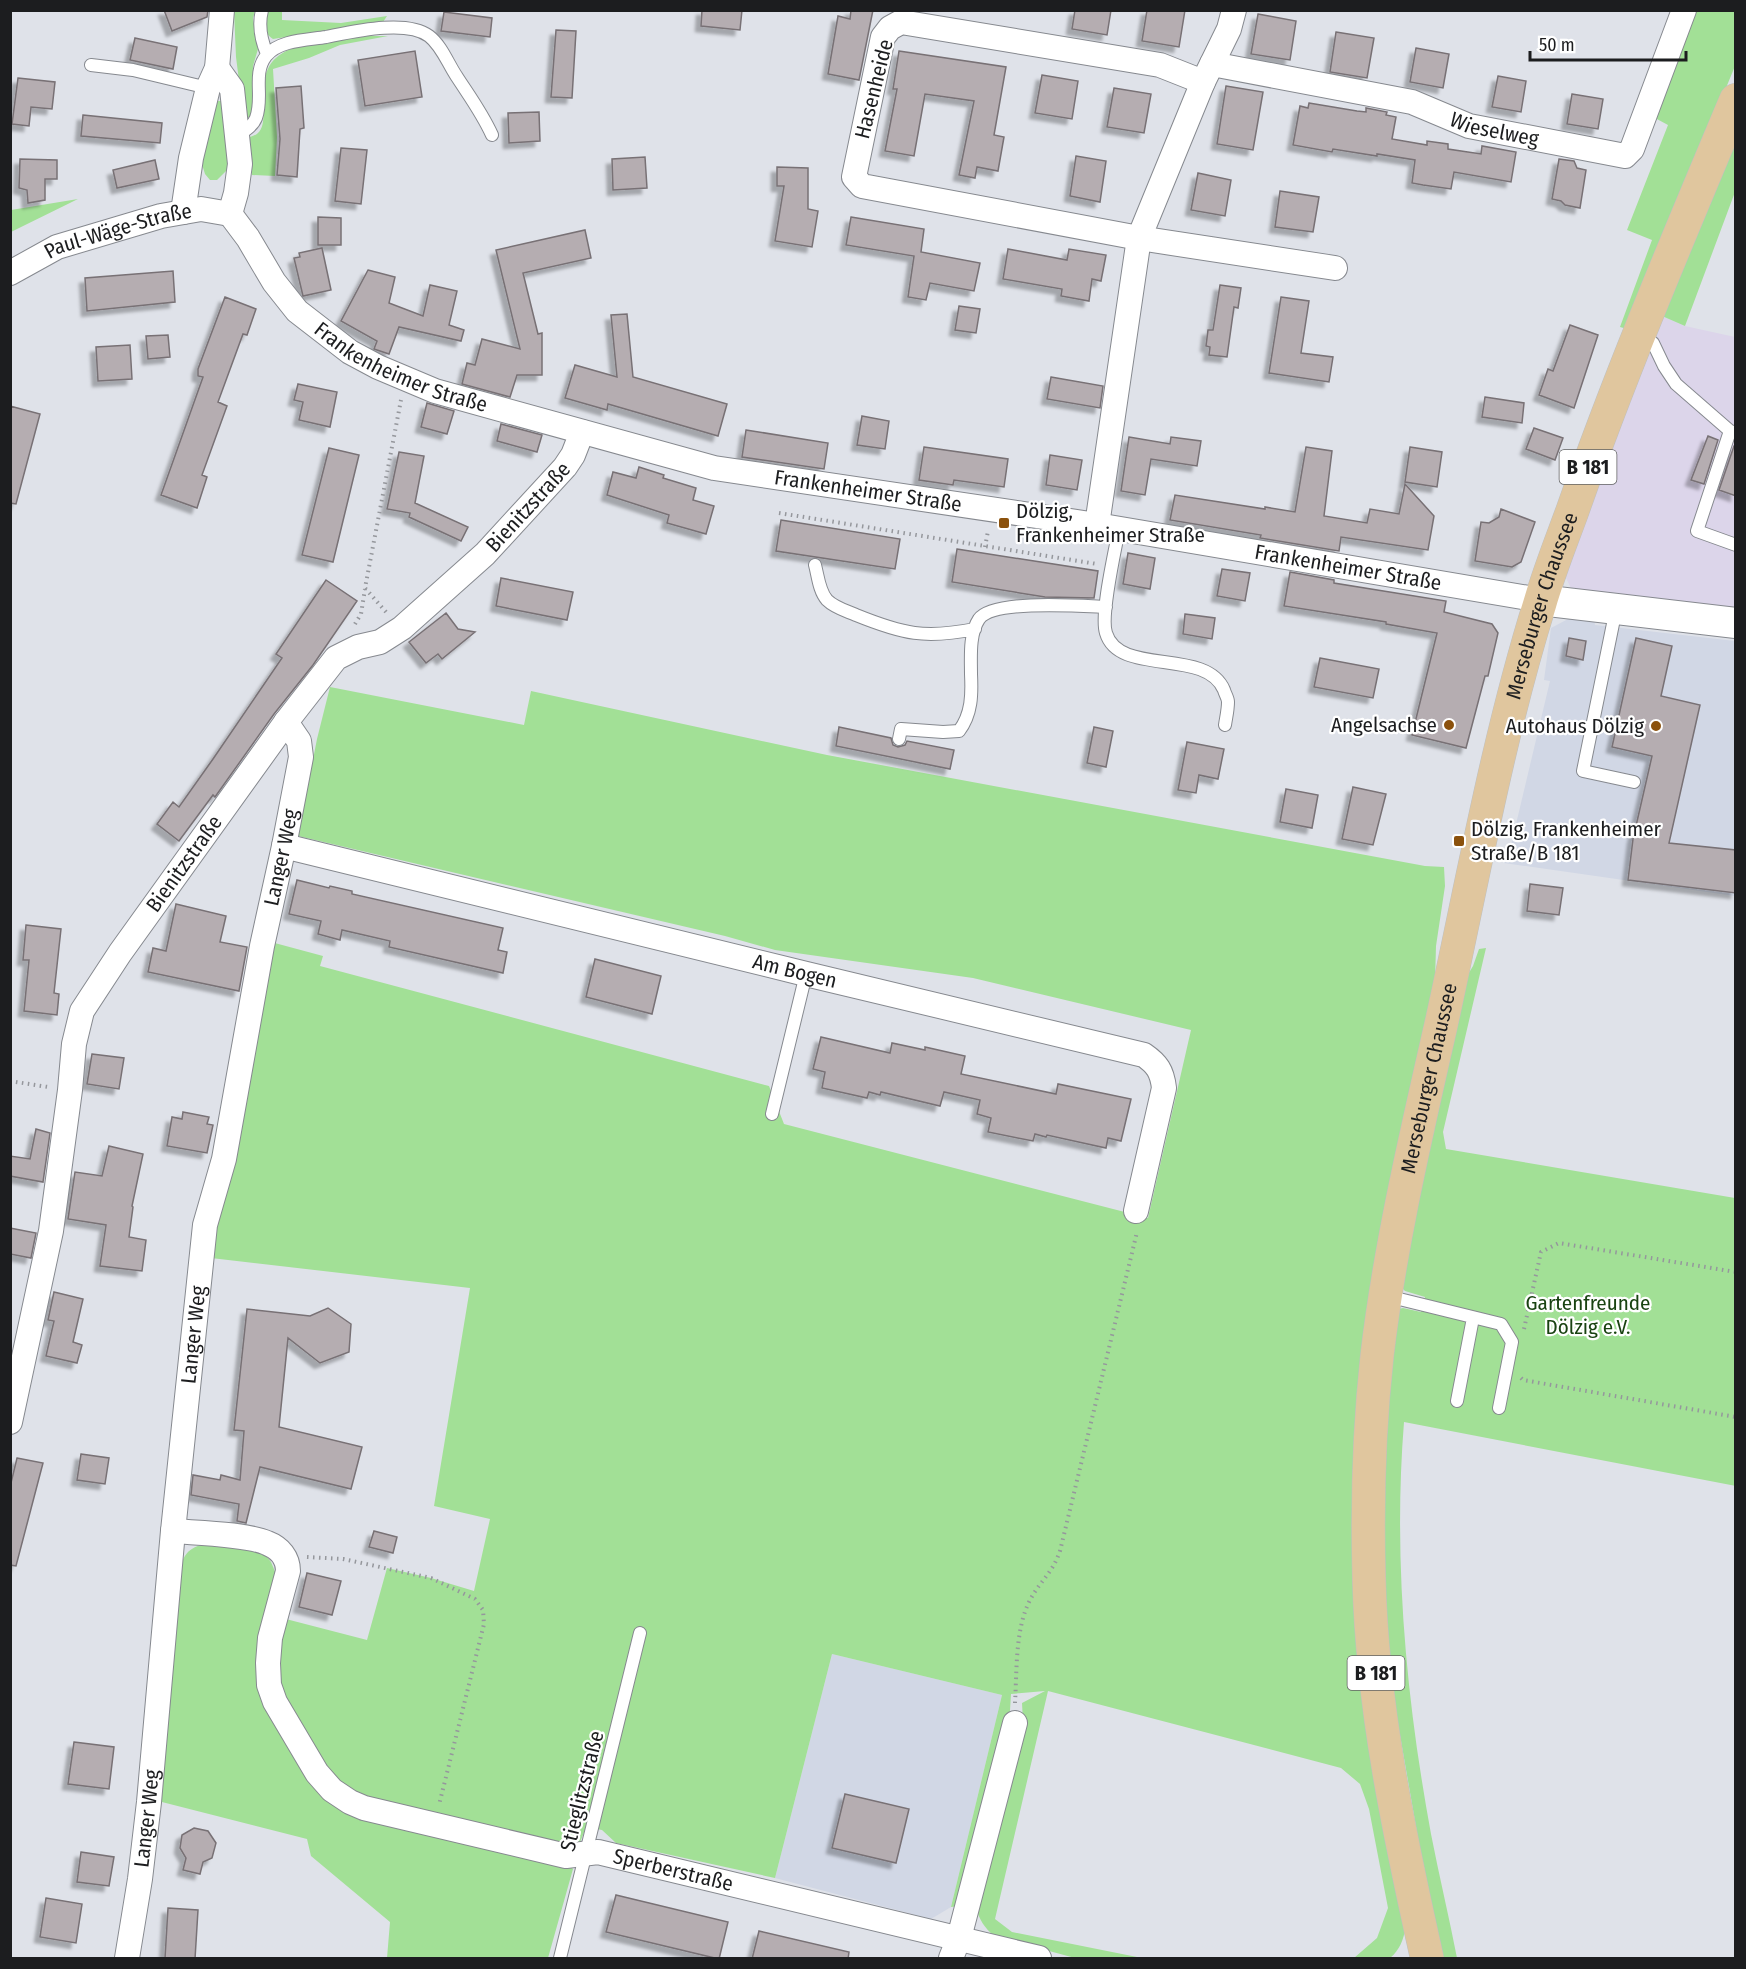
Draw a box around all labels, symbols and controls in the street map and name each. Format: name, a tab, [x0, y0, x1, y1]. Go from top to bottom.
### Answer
scale bar	[1530, 24, 1686, 62]
text: 50 m	[1539, 34, 1575, 56]
street label: Hasenheide	[849, 37, 899, 141]
street label: Wieselweg	[1446, 106, 1541, 152]
street label: Paul-Wäge-Straße	[39, 198, 194, 265]
street label: Frankenheimer Straße	[309, 316, 490, 418]
road number: B 181	[1560, 450, 1616, 484]
street label: Bienitzstraße	[480, 457, 576, 557]
street label: Frankenheimer Straße	[773, 464, 964, 518]
place label: Dölzig, Frankenheimer Straße	[1016, 498, 1205, 548]
street label: Merseburger Chaussee	[1500, 509, 1584, 702]
marker: Dölzig, Frankenheimer Straße	[997, 516, 1011, 530]
street label: Frankenheimer Straße	[1253, 539, 1443, 596]
place label: Angelsachse	[1331, 712, 1437, 738]
place label: Autohaus Dölzig	[1506, 713, 1644, 739]
marker: Angelsachse	[1442, 718, 1456, 732]
marker: Autohaus Dölzig	[1649, 719, 1663, 733]
street label: Langer Weg	[258, 807, 304, 908]
street label: Bienitzstraße	[141, 810, 228, 917]
place label: Dölzig, Frankenheimer Straße/B 181	[1471, 816, 1662, 866]
marker: Dölzig, Frankenheimer Straße/B 181	[1452, 834, 1466, 848]
street label: Am Bogen	[750, 948, 840, 994]
street label: Merseburger Chaussee	[1395, 981, 1463, 1176]
street label: Langer Weg	[175, 1284, 212, 1385]
park label: Gartenfreunde Dölzig e.V.	[1526, 1290, 1650, 1340]
road number: B 181	[1348, 1656, 1404, 1690]
street label: Stieglitzstraße	[554, 1728, 610, 1854]
street label: Langer Weg	[128, 1768, 165, 1869]
street label: Sperberstraße	[611, 1843, 736, 1897]

